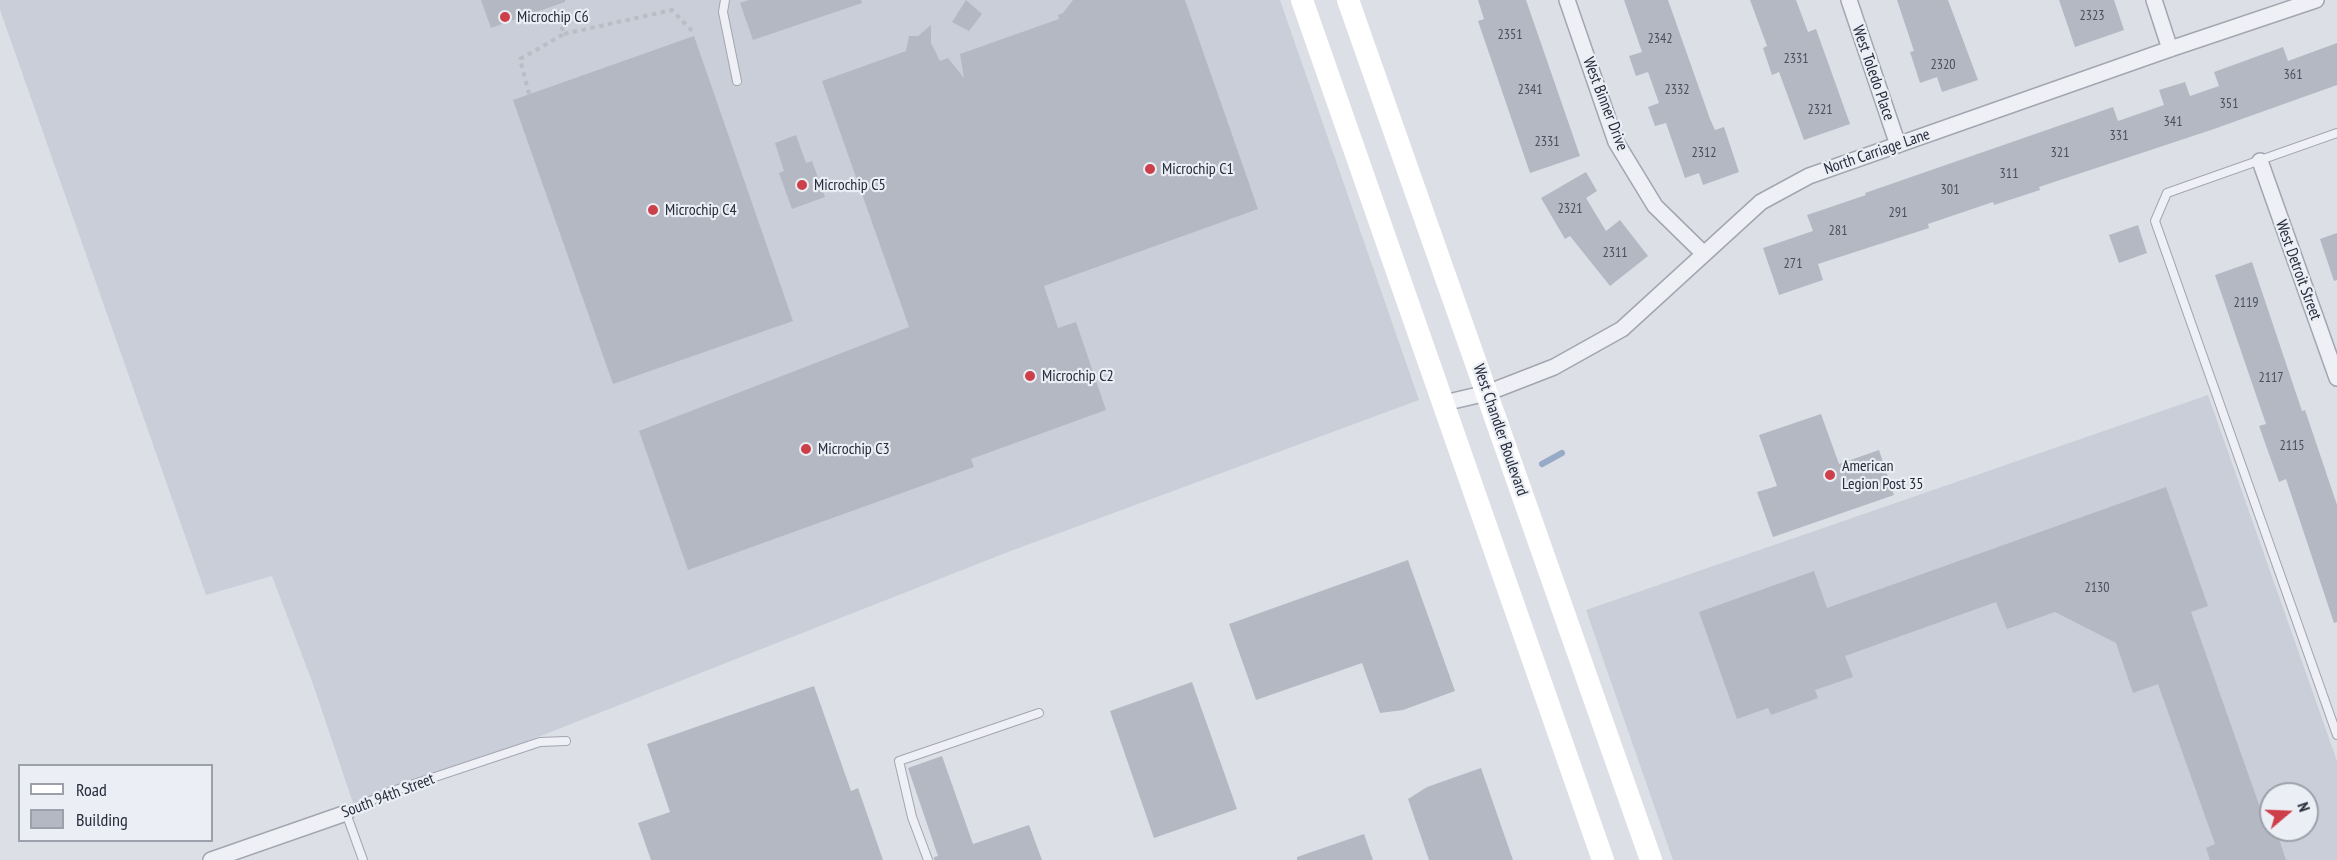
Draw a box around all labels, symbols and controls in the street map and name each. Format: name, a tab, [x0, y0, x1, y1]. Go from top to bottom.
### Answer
place label: Microchip C6	[517, 7, 589, 27]
house number: 2323	[2079, 8, 2105, 24]
marker: Microchip C6	[498, 10, 512, 24]
street label: West Toledo Place	[1848, 23, 1898, 123]
house number: 2351	[1497, 27, 1523, 43]
house number: 2342	[1647, 31, 1673, 47]
house number: 2331	[1783, 51, 1809, 67]
street label: West Binner Drive	[1578, 55, 1632, 153]
house number: 2320	[1930, 57, 1956, 73]
house number: 361	[2284, 67, 2302, 83]
house number: 2341	[1517, 82, 1543, 98]
house number: 2332	[1664, 82, 1690, 98]
house number: 351	[2220, 96, 2238, 112]
house number: 2321	[1807, 102, 1833, 118]
house number: 341	[2164, 114, 2182, 130]
street label: North Carriage Lane	[1822, 125, 1932, 179]
house number: 331	[2110, 128, 2128, 144]
house number: 2331	[1534, 134, 1560, 150]
house number: 2312	[1691, 145, 1717, 161]
house number: 321	[2051, 145, 2069, 161]
place label: Microchip C1	[1162, 159, 1234, 179]
marker: Microchip C1	[1143, 162, 1157, 176]
house number: 311	[2000, 166, 2018, 182]
place label: Microchip C5	[814, 175, 886, 195]
marker: Microchip C5	[795, 178, 809, 192]
house number: 301	[1941, 182, 1959, 198]
place label: Microchip C4	[665, 200, 737, 220]
house number: 2321	[1557, 201, 1583, 217]
marker: Microchip C4	[646, 203, 660, 217]
house number: 291	[1889, 205, 1907, 221]
street label: West Detroit Street	[2271, 217, 2325, 323]
house number: 281	[1829, 223, 1847, 239]
house number: 2311	[1602, 245, 1628, 261]
house number: 271	[1784, 256, 1802, 272]
house number: 2119	[2233, 295, 2259, 311]
street label: West Chandler Boulevard	[1468, 362, 1532, 498]
place label: Microchip C2	[1042, 366, 1114, 386]
marker: Microchip C2	[1023, 369, 1037, 383]
house number: 2117	[2258, 370, 2284, 386]
house number: 2115	[2279, 438, 2305, 454]
place label: Microchip C3	[818, 439, 890, 459]
marker: Microchip C3	[799, 442, 813, 456]
place label: American Legion Post 35	[1842, 456, 1923, 494]
marker: American Legion Post 35	[1823, 468, 1837, 482]
house number: 2130	[2084, 580, 2110, 596]
legend	[18, 764, 213, 842]
street label: South 94th Street	[339, 769, 437, 823]
text: Road	[76, 778, 107, 801]
north arrow	[2259, 782, 2319, 842]
text: N	[2293, 799, 2315, 814]
text: Building	[76, 808, 128, 831]

